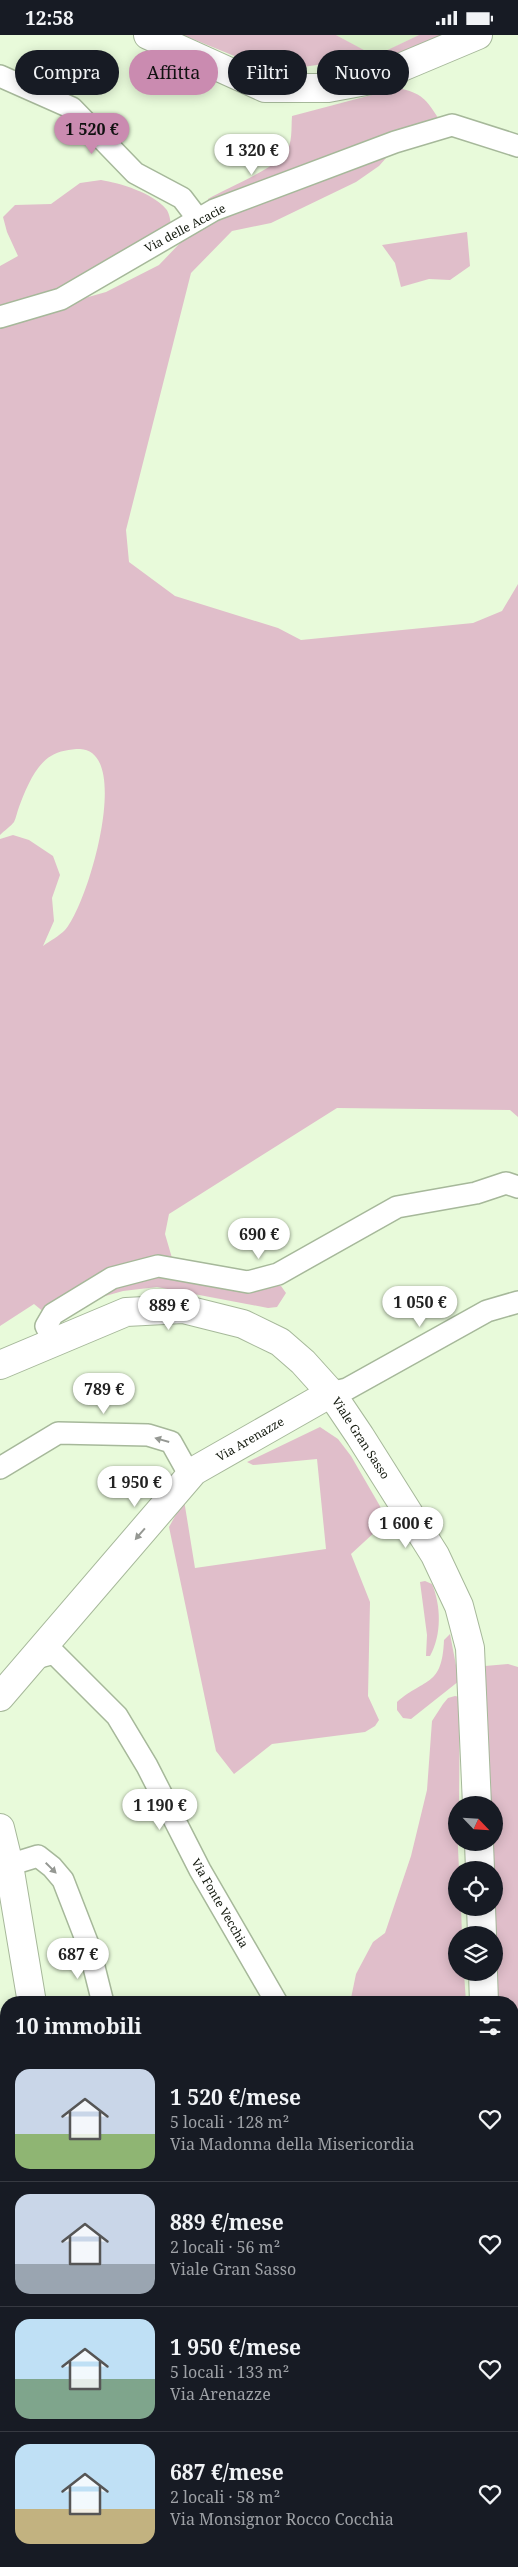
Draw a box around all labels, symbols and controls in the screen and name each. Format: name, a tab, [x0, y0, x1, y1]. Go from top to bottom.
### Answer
text: 12:58	[25, 5, 74, 31]
chip: Compra	[15, 50, 119, 95]
chip: Affitta	[129, 50, 218, 95]
chip: Filtri	[228, 50, 307, 95]
chip: Nuovo	[317, 50, 409, 95]
pin: 1 520 €	[46, 113, 138, 155]
text: 1 520 €	[65, 118, 119, 140]
pin: 1 320 €	[206, 133, 298, 176]
text: 1 320 €	[225, 139, 279, 161]
street label: Via delle Acacie	[141, 199, 229, 257]
pin: 690 €	[224, 1217, 294, 1260]
text: 690 €	[239, 1223, 279, 1245]
pin: 1 050 €	[374, 1285, 466, 1328]
pin: 889 €	[134, 1289, 204, 1331]
text: 1 050 €	[393, 1291, 447, 1313]
text: 889 €	[149, 1294, 189, 1316]
pin: 789 €	[69, 1373, 139, 1415]
text: 789 €	[84, 1378, 124, 1400]
street label: Viale Gran Sasso	[328, 1394, 394, 1482]
street label: Via Arenazze	[213, 1413, 287, 1465]
one-way arrow	[154, 1435, 169, 1443]
pin: 1 950 €	[89, 1465, 181, 1508]
text: 1 950 €	[108, 1471, 162, 1493]
pin: 1 600 €	[360, 1507, 452, 1549]
text: 1 600 €	[379, 1512, 433, 1534]
one-way arrow	[134, 1528, 145, 1541]
pin: 1 190 €	[114, 1789, 206, 1831]
text: 1 190 €	[133, 1794, 187, 1816]
north arrow	[448, 1796, 502, 1851]
map controls	[448, 1796, 503, 1981]
street label: Via Fonte Vecchia	[187, 1855, 253, 1951]
button: locate	[448, 1861, 503, 1916]
one-way arrow	[45, 1862, 57, 1874]
button: layers	[448, 1926, 503, 1981]
pin: 687 €	[43, 1937, 113, 1980]
text: 687 €	[58, 1943, 98, 1965]
text: 10 immobili	[15, 2012, 142, 2040]
icon: filters	[476, 2012, 504, 2040]
text: 1 520 €/mese	[170, 2083, 301, 2111]
icon: home	[55, 2089, 115, 2149]
icon: heart	[476, 2105, 504, 2133]
text: 5 locali · 128 m²	[170, 2111, 289, 2133]
text: Via Madonna della Misericordia	[170, 2133, 415, 2155]
text: 889 €/mese	[170, 2208, 284, 2236]
icon: home	[55, 2214, 115, 2274]
icon: heart	[476, 2230, 504, 2258]
text: 2 locali · 56 m²	[170, 2236, 280, 2258]
text: Viale Gran Sasso	[170, 2258, 296, 2280]
text: 1 950 €/mese	[170, 2333, 301, 2361]
icon: home	[55, 2339, 115, 2399]
icon: heart	[476, 2355, 504, 2383]
text: 5 locali · 133 m²	[170, 2361, 289, 2383]
text: Via Arenazze	[170, 2383, 271, 2405]
text: 687 €/mese	[170, 2458, 284, 2486]
icon: home	[55, 2464, 115, 2524]
icon: heart	[476, 2480, 504, 2508]
text: 2 locali · 58 m²	[170, 2486, 280, 2508]
text: Via Monsignor Rocco Cocchia	[170, 2508, 394, 2530]

